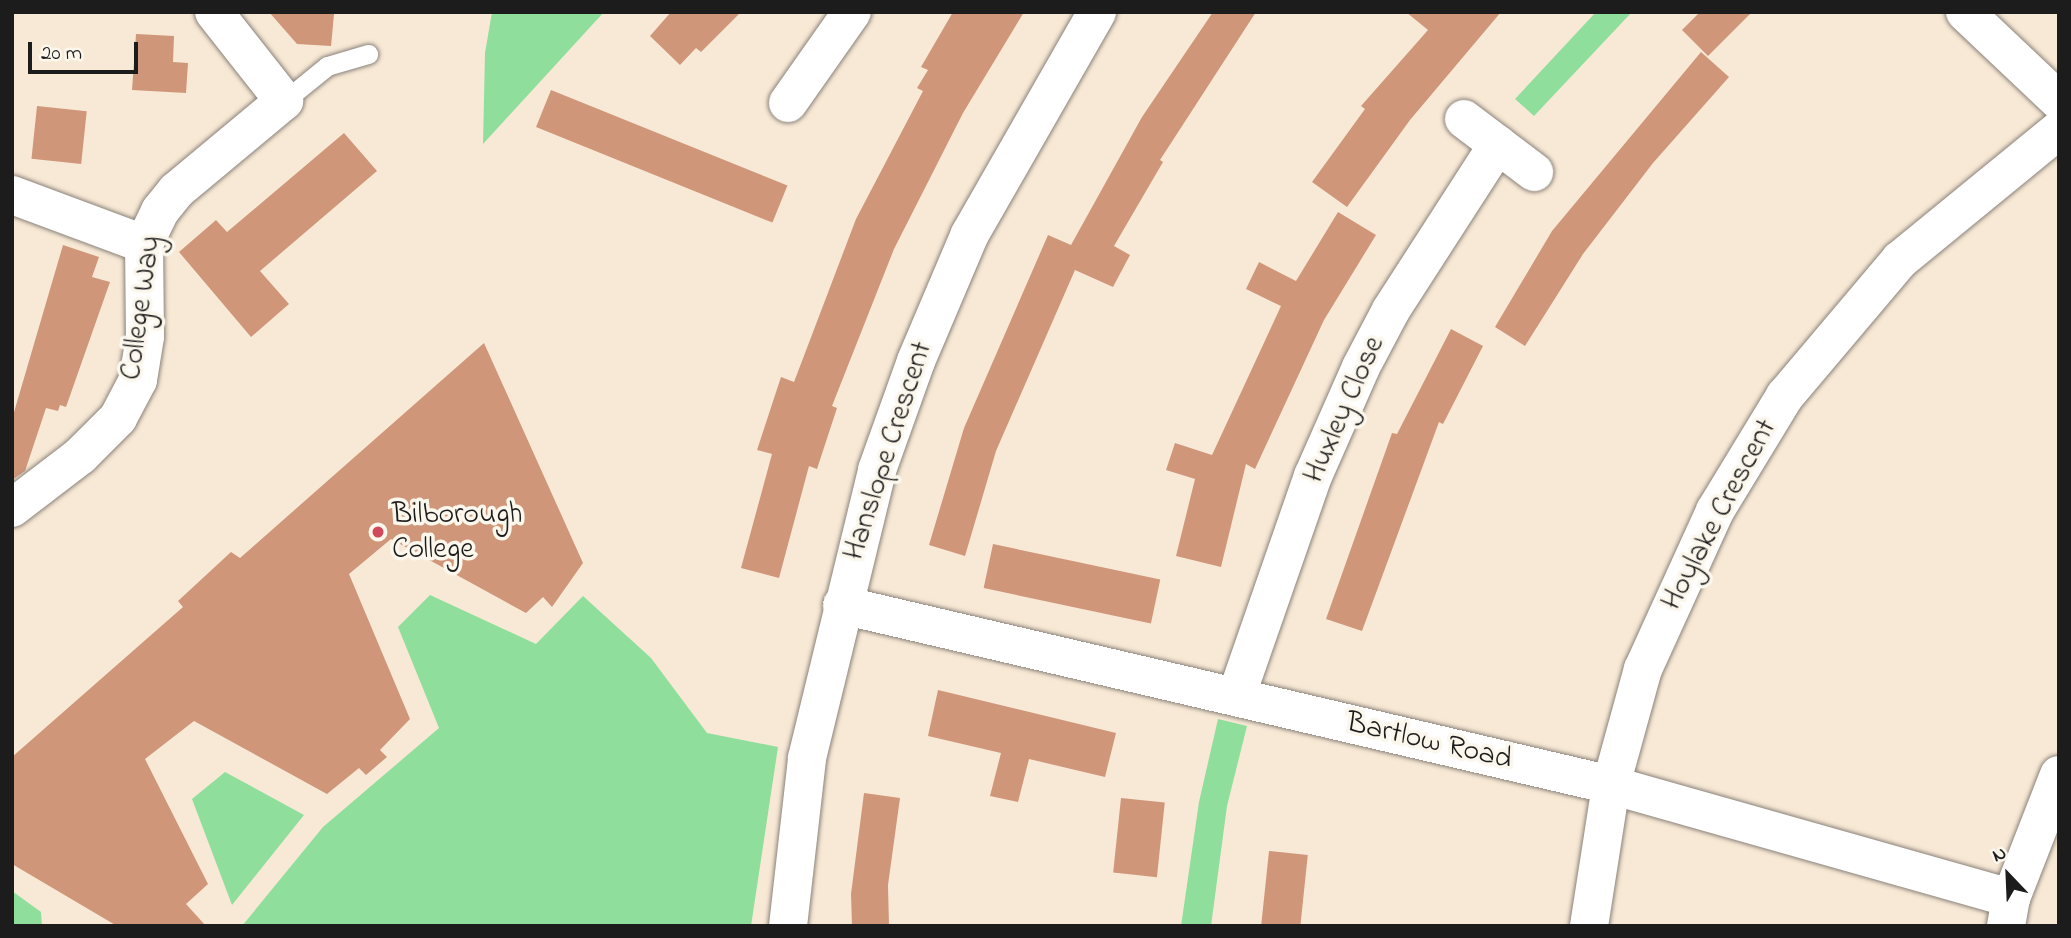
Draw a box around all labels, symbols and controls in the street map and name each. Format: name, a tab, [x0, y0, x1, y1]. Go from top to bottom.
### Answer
scale bar	[32, 28, 142, 72]
text: 20 m	[41, 39, 82, 69]
street label: College Way	[114, 234, 170, 382]
street label: Huxley Close	[1297, 331, 1393, 489]
street label: Hanslope Crescent	[837, 337, 941, 565]
street label: Hoylake Crescent	[1655, 413, 1785, 617]
place label: Bilborough College	[392, 497, 523, 568]
marker: Bilborough College	[370, 524, 386, 540]
street label: Bartlow Road	[1343, 705, 1515, 779]
north arrow	[1973, 840, 2043, 910]
text: N	[1988, 840, 2011, 870]

